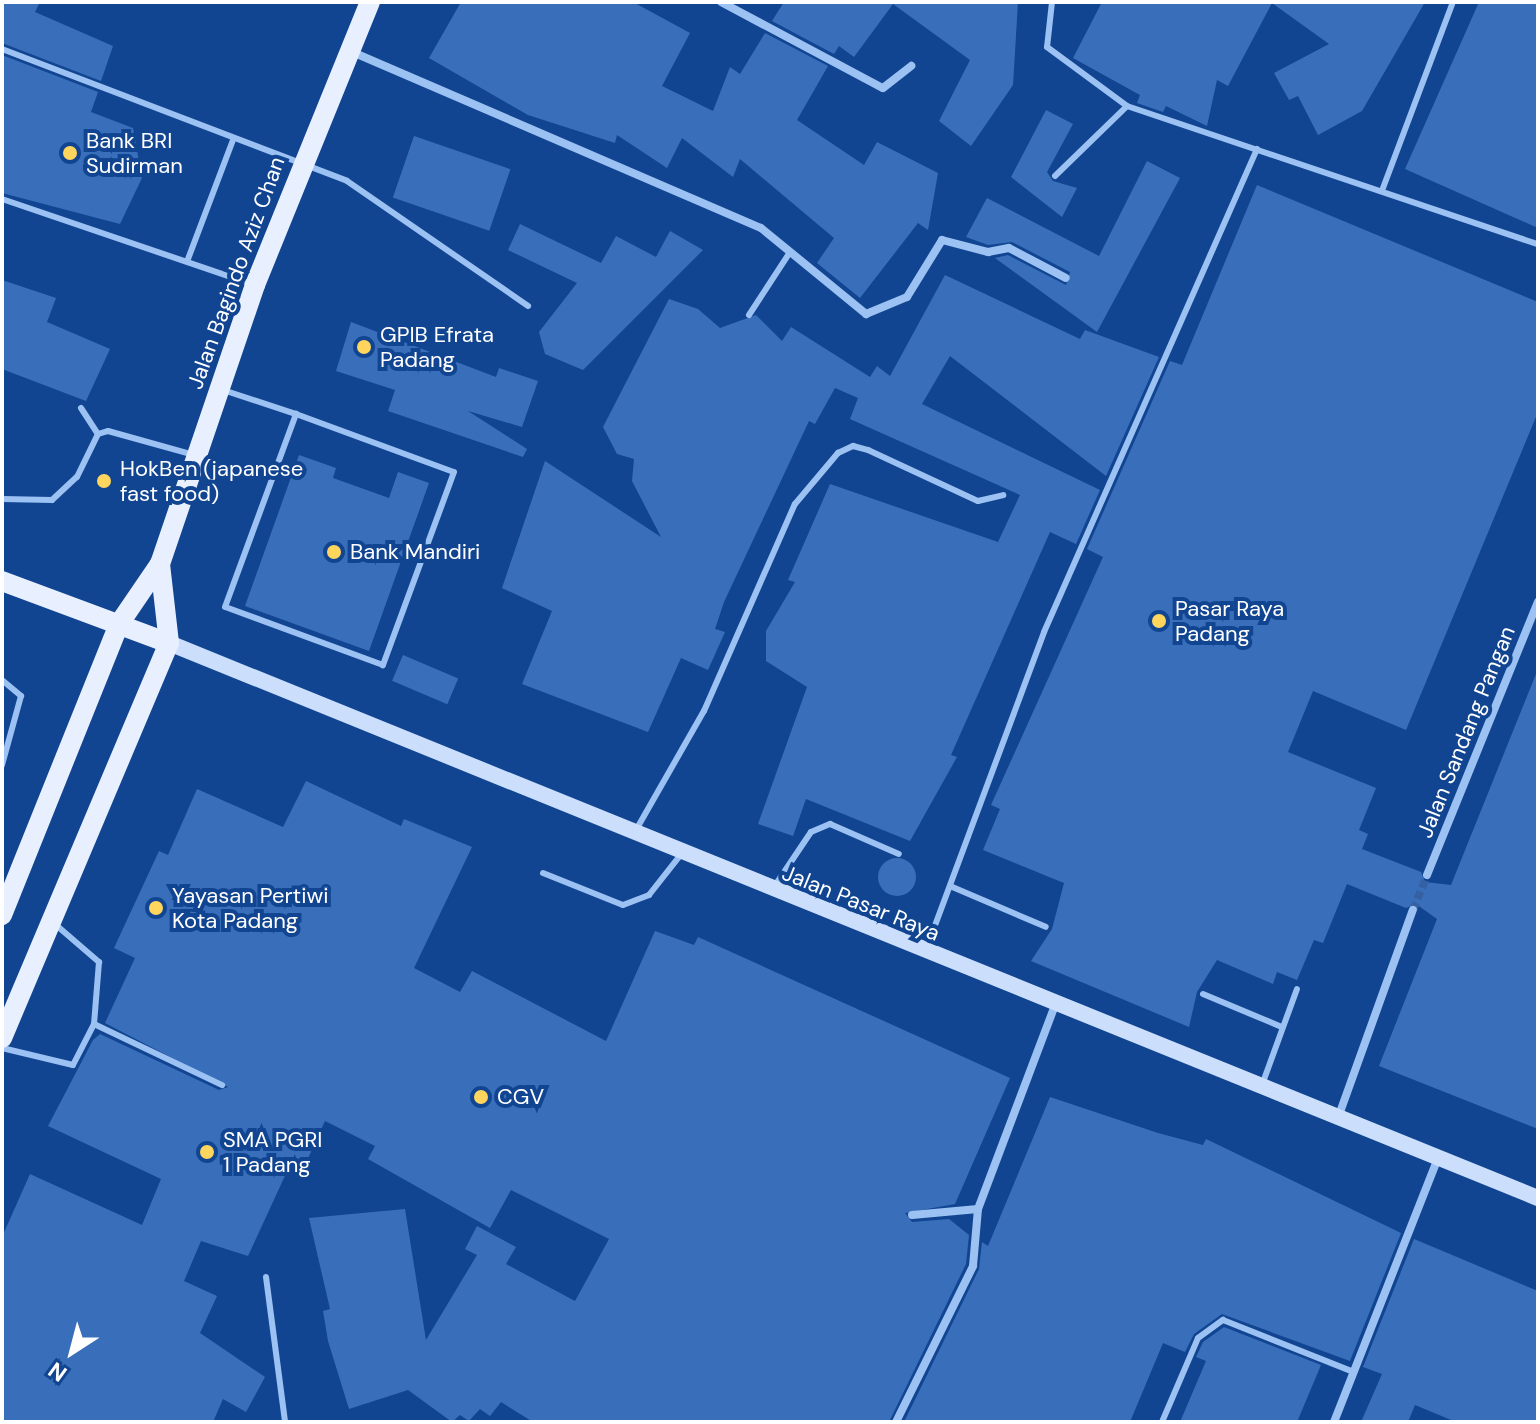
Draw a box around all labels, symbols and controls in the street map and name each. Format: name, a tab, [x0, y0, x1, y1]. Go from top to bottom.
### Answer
place label: Bank BRI Sudirman	[86, 127, 183, 178]
marker: Bank BRI Sudirman	[61, 144, 79, 162]
street label: Jalan Bagindo Aziz Chan	[182, 153, 290, 393]
place label: GPIB Efrata Padang	[380, 321, 494, 372]
marker: GPIB Efrata Padang	[355, 338, 373, 356]
place label: HokBen (japanese fast food)	[120, 455, 303, 506]
marker: HokBen (japanese fast food)	[95, 472, 113, 490]
place label: Bank Mandiri	[350, 539, 480, 565]
marker: Bank Mandiri	[325, 543, 343, 561]
place label: Pasar Raya Padang	[1175, 595, 1284, 646]
marker: Pasar Raya Padang	[1150, 612, 1168, 630]
street label: Jalan Sandang Pangan	[1411, 622, 1521, 842]
street label: Jalan Pasar Raya	[778, 859, 944, 947]
place label: Yayasan Pertiwi Kota Padang	[172, 882, 329, 934]
marker: Yayasan Pertiwi Kota Padang	[147, 899, 165, 917]
place label: CGV	[497, 1084, 544, 1110]
marker: CGV	[472, 1088, 490, 1106]
place label: SMA PGRI 1 Padang	[223, 1126, 322, 1178]
marker: SMA PGRI 1 Padang	[198, 1143, 216, 1161]
north arrow	[32, 1312, 112, 1392]
text: N	[43, 1355, 73, 1388]

